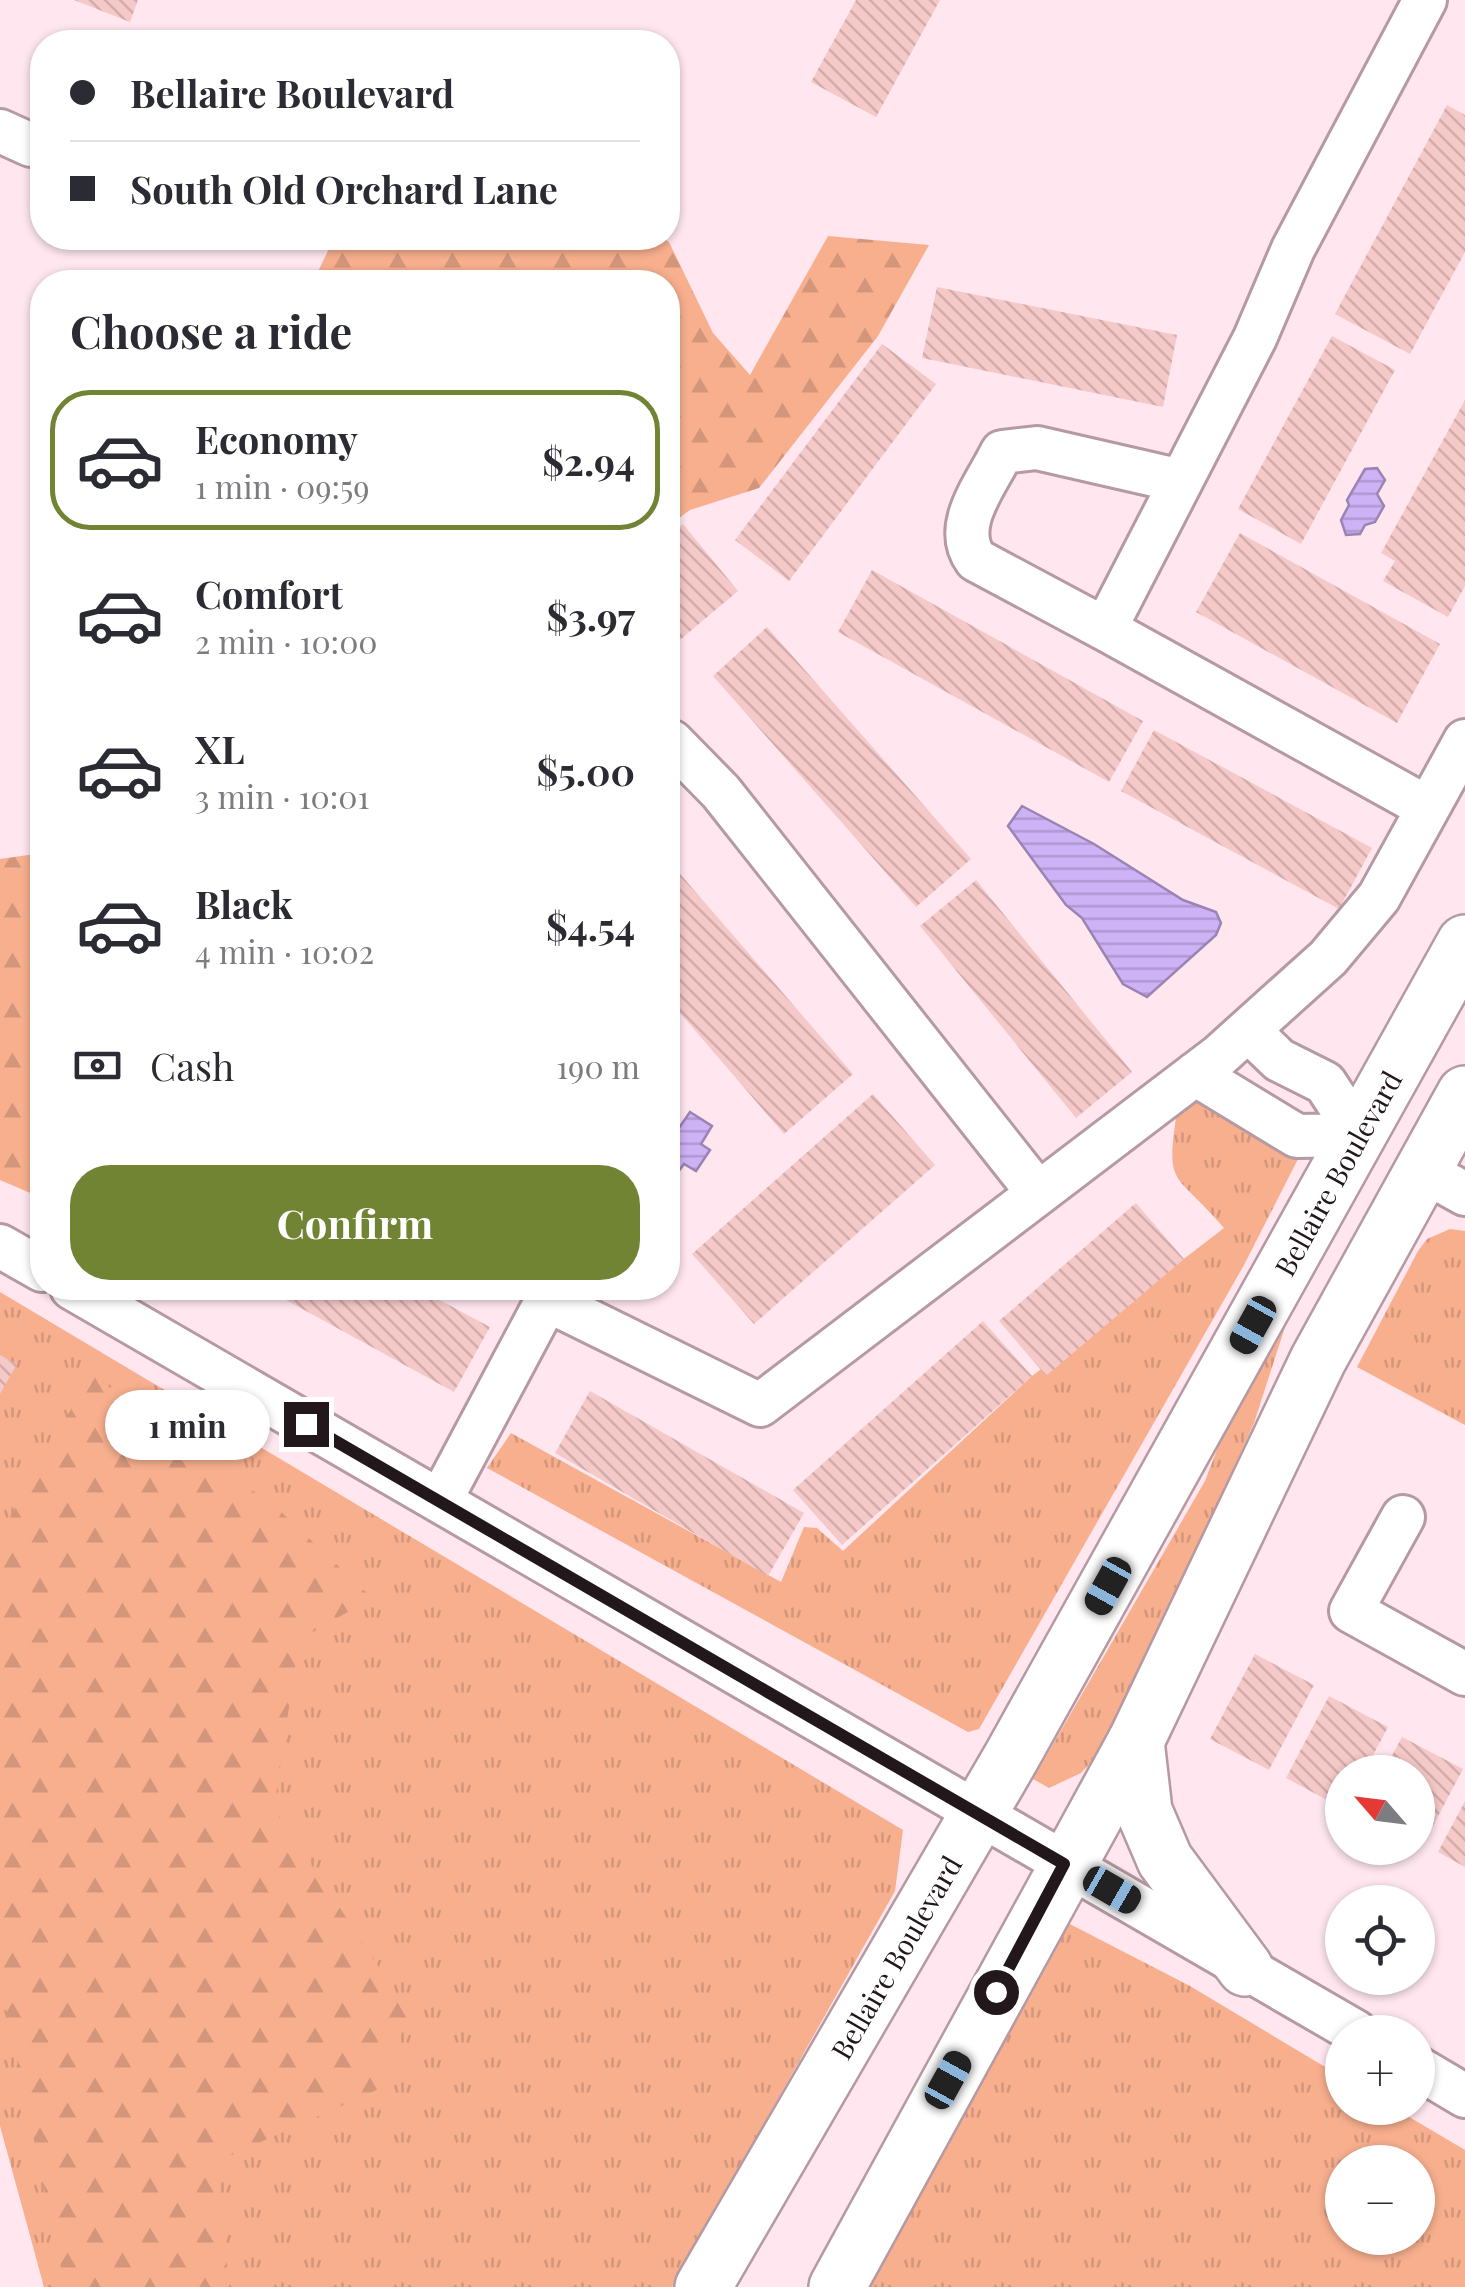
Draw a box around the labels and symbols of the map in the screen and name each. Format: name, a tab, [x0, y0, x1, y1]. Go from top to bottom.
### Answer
street label: Bellaire Boulevard	[1265, 1064, 1409, 1282]
car	[1225, 1291, 1281, 1359]
callout: 1 min	[106, 1389, 271, 1459]
route end	[284, 1402, 329, 1447]
car	[1080, 1552, 1136, 1620]
north arrow	[1325, 1755, 1435, 1865]
street label: Bellaire Boulevard	[821, 1848, 969, 2065]
car	[1079, 1862, 1145, 1918]
route start	[974, 1970, 1019, 2015]
car	[920, 2046, 976, 2114]

